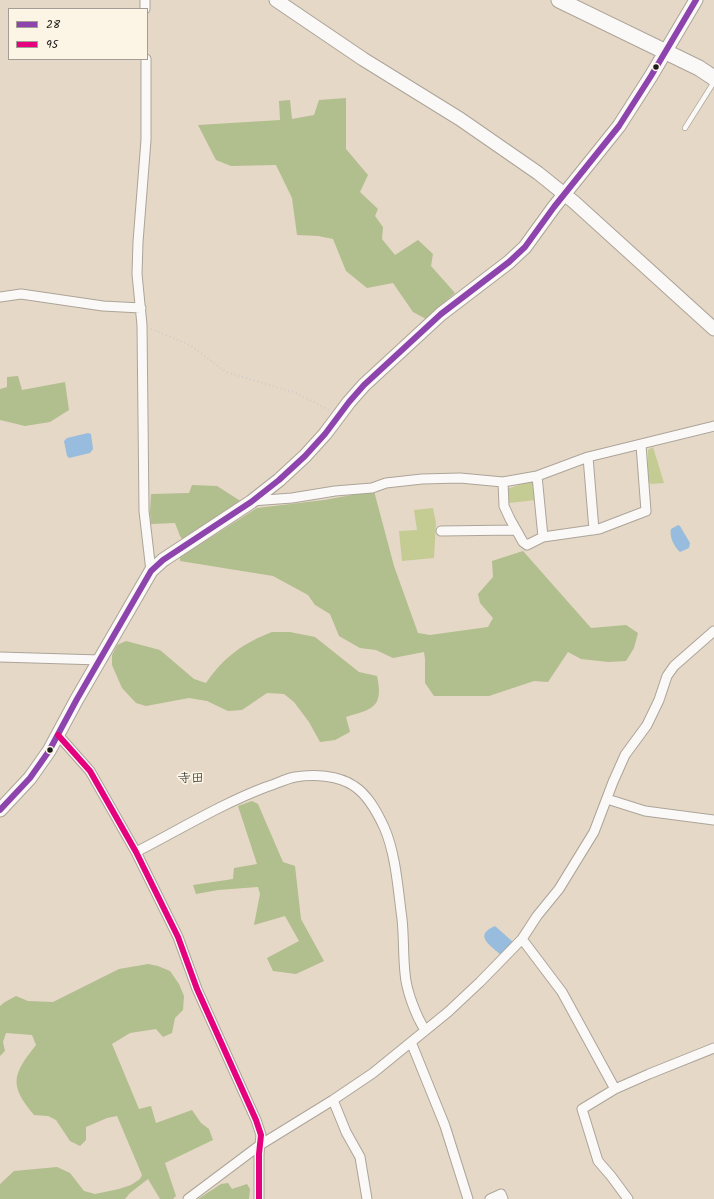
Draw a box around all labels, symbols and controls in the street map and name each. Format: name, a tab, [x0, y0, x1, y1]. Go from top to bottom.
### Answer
legend	[8, 8, 148, 60]
text: 28	[46, 15, 60, 34]
text: 95	[46, 35, 58, 54]
unlabelled marker	[651, 62, 661, 72]
unlabelled marker	[45, 745, 55, 755]
district label: 寺田	[178, 772, 204, 788]

